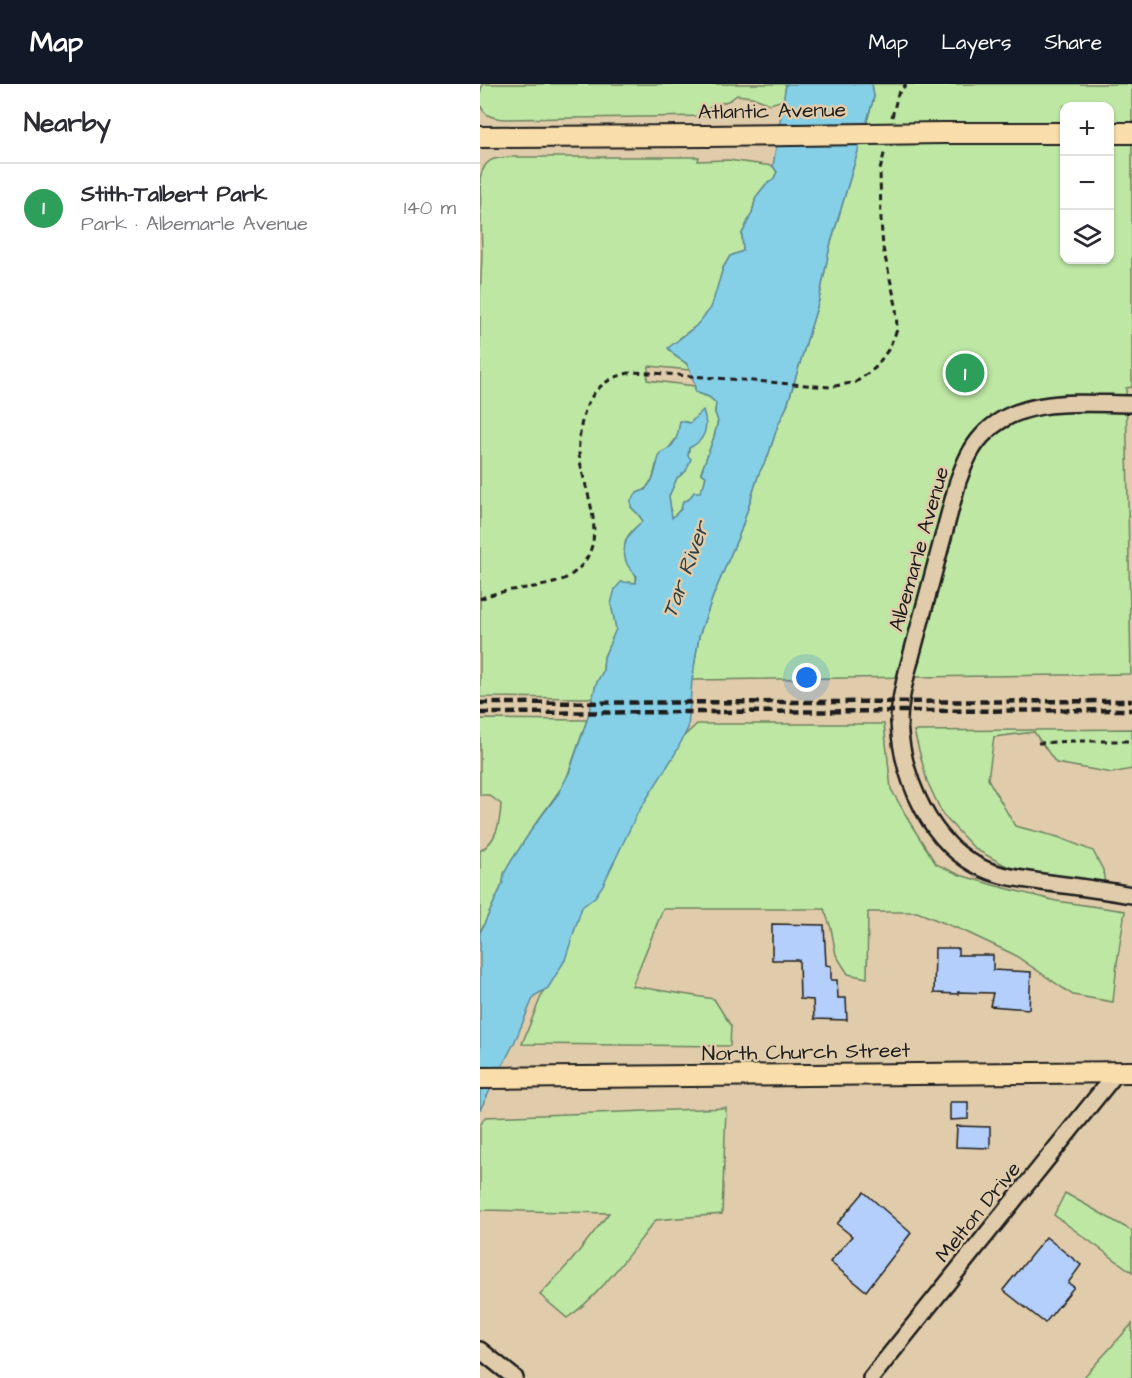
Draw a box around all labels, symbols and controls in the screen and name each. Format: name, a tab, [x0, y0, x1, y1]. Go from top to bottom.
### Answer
text: Map	[30, 23, 83, 62]
text: Map	[868, 28, 908, 57]
text: Layers	[941, 28, 1011, 57]
text: Share	[1044, 28, 1102, 57]
street label: Atlantic Avenue	[698, 95, 846, 127]
map controls	[1060, 102, 1114, 264]
button: +	[1060, 102, 1114, 156]
text: Nearby	[24, 105, 111, 141]
button: −	[1060, 156, 1114, 210]
text: Stith-Talbert Park	[81, 179, 267, 210]
text: 1	[42, 194, 45, 222]
text: 140 m	[404, 194, 456, 222]
text: Park · Albemarle Avenue	[81, 210, 308, 238]
button: layers	[1060, 210, 1114, 264]
pin: 1	[946, 350, 984, 396]
street label: Albemarle Avenue	[882, 463, 956, 635]
water label: Tar River	[654, 515, 719, 622]
your location	[792, 663, 821, 692]
street label: North Church Street	[702, 1036, 911, 1068]
street label: Melton Drive	[928, 1156, 1028, 1268]

